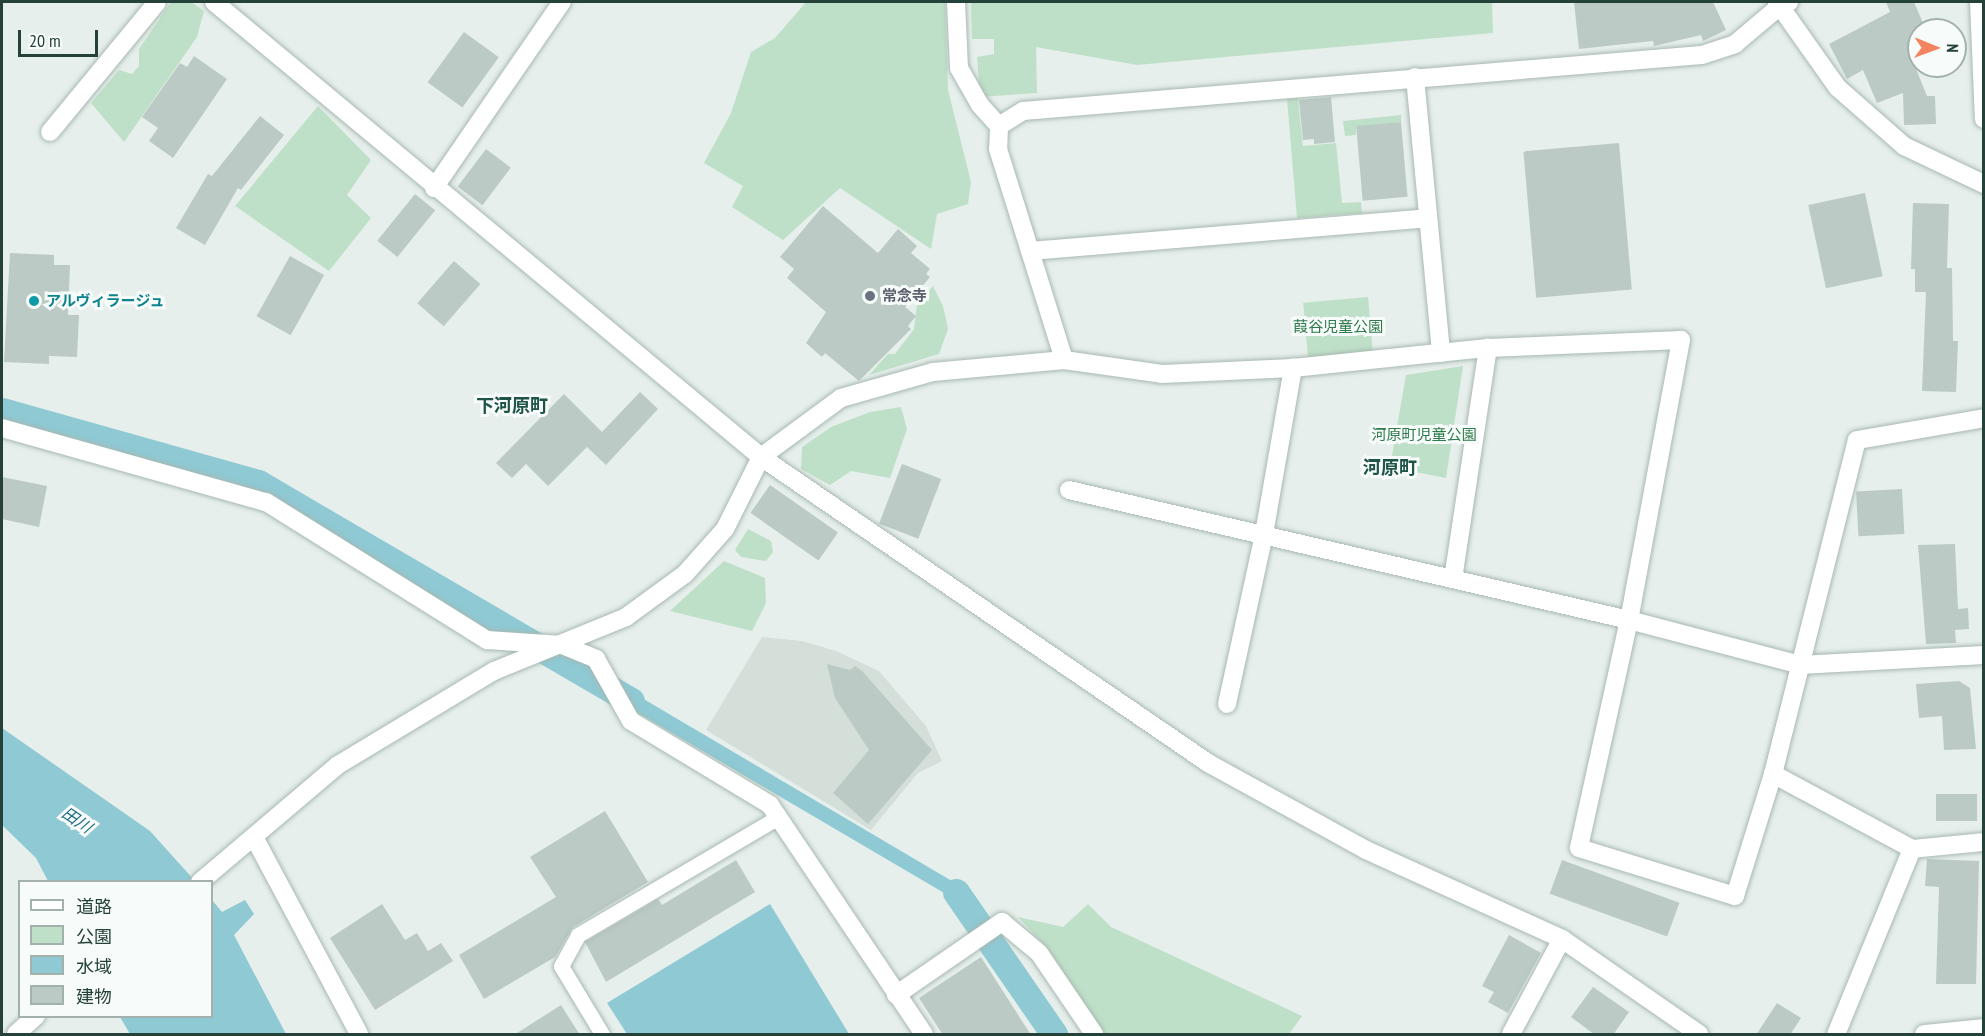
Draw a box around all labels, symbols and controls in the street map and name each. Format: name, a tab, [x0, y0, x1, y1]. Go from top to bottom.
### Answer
scale bar	[21, 18, 100, 56]
north arrow	[1907, 18, 1967, 78]
text: 20 m	[29, 29, 61, 52]
text: N	[1943, 44, 1963, 53]
place label: 常念寺	[882, 287, 927, 305]
marker: 常念寺	[863, 289, 877, 303]
place label: アルヴィラージュ	[46, 292, 166, 310]
marker: アルヴィラージュ	[27, 294, 41, 308]
park label: 葭谷児童公園	[1293, 318, 1383, 336]
district label: 下河原町	[476, 395, 548, 417]
park label: 河原町児童公園	[1372, 426, 1476, 444]
district label: 河原町	[1363, 457, 1417, 479]
water label: 田川	[58, 803, 96, 837]
legend	[18, 880, 213, 1018]
text: 道路	[76, 895, 112, 918]
text: 公園	[76, 925, 112, 948]
text: 水域	[76, 955, 112, 978]
text: 建物	[76, 985, 112, 1008]

